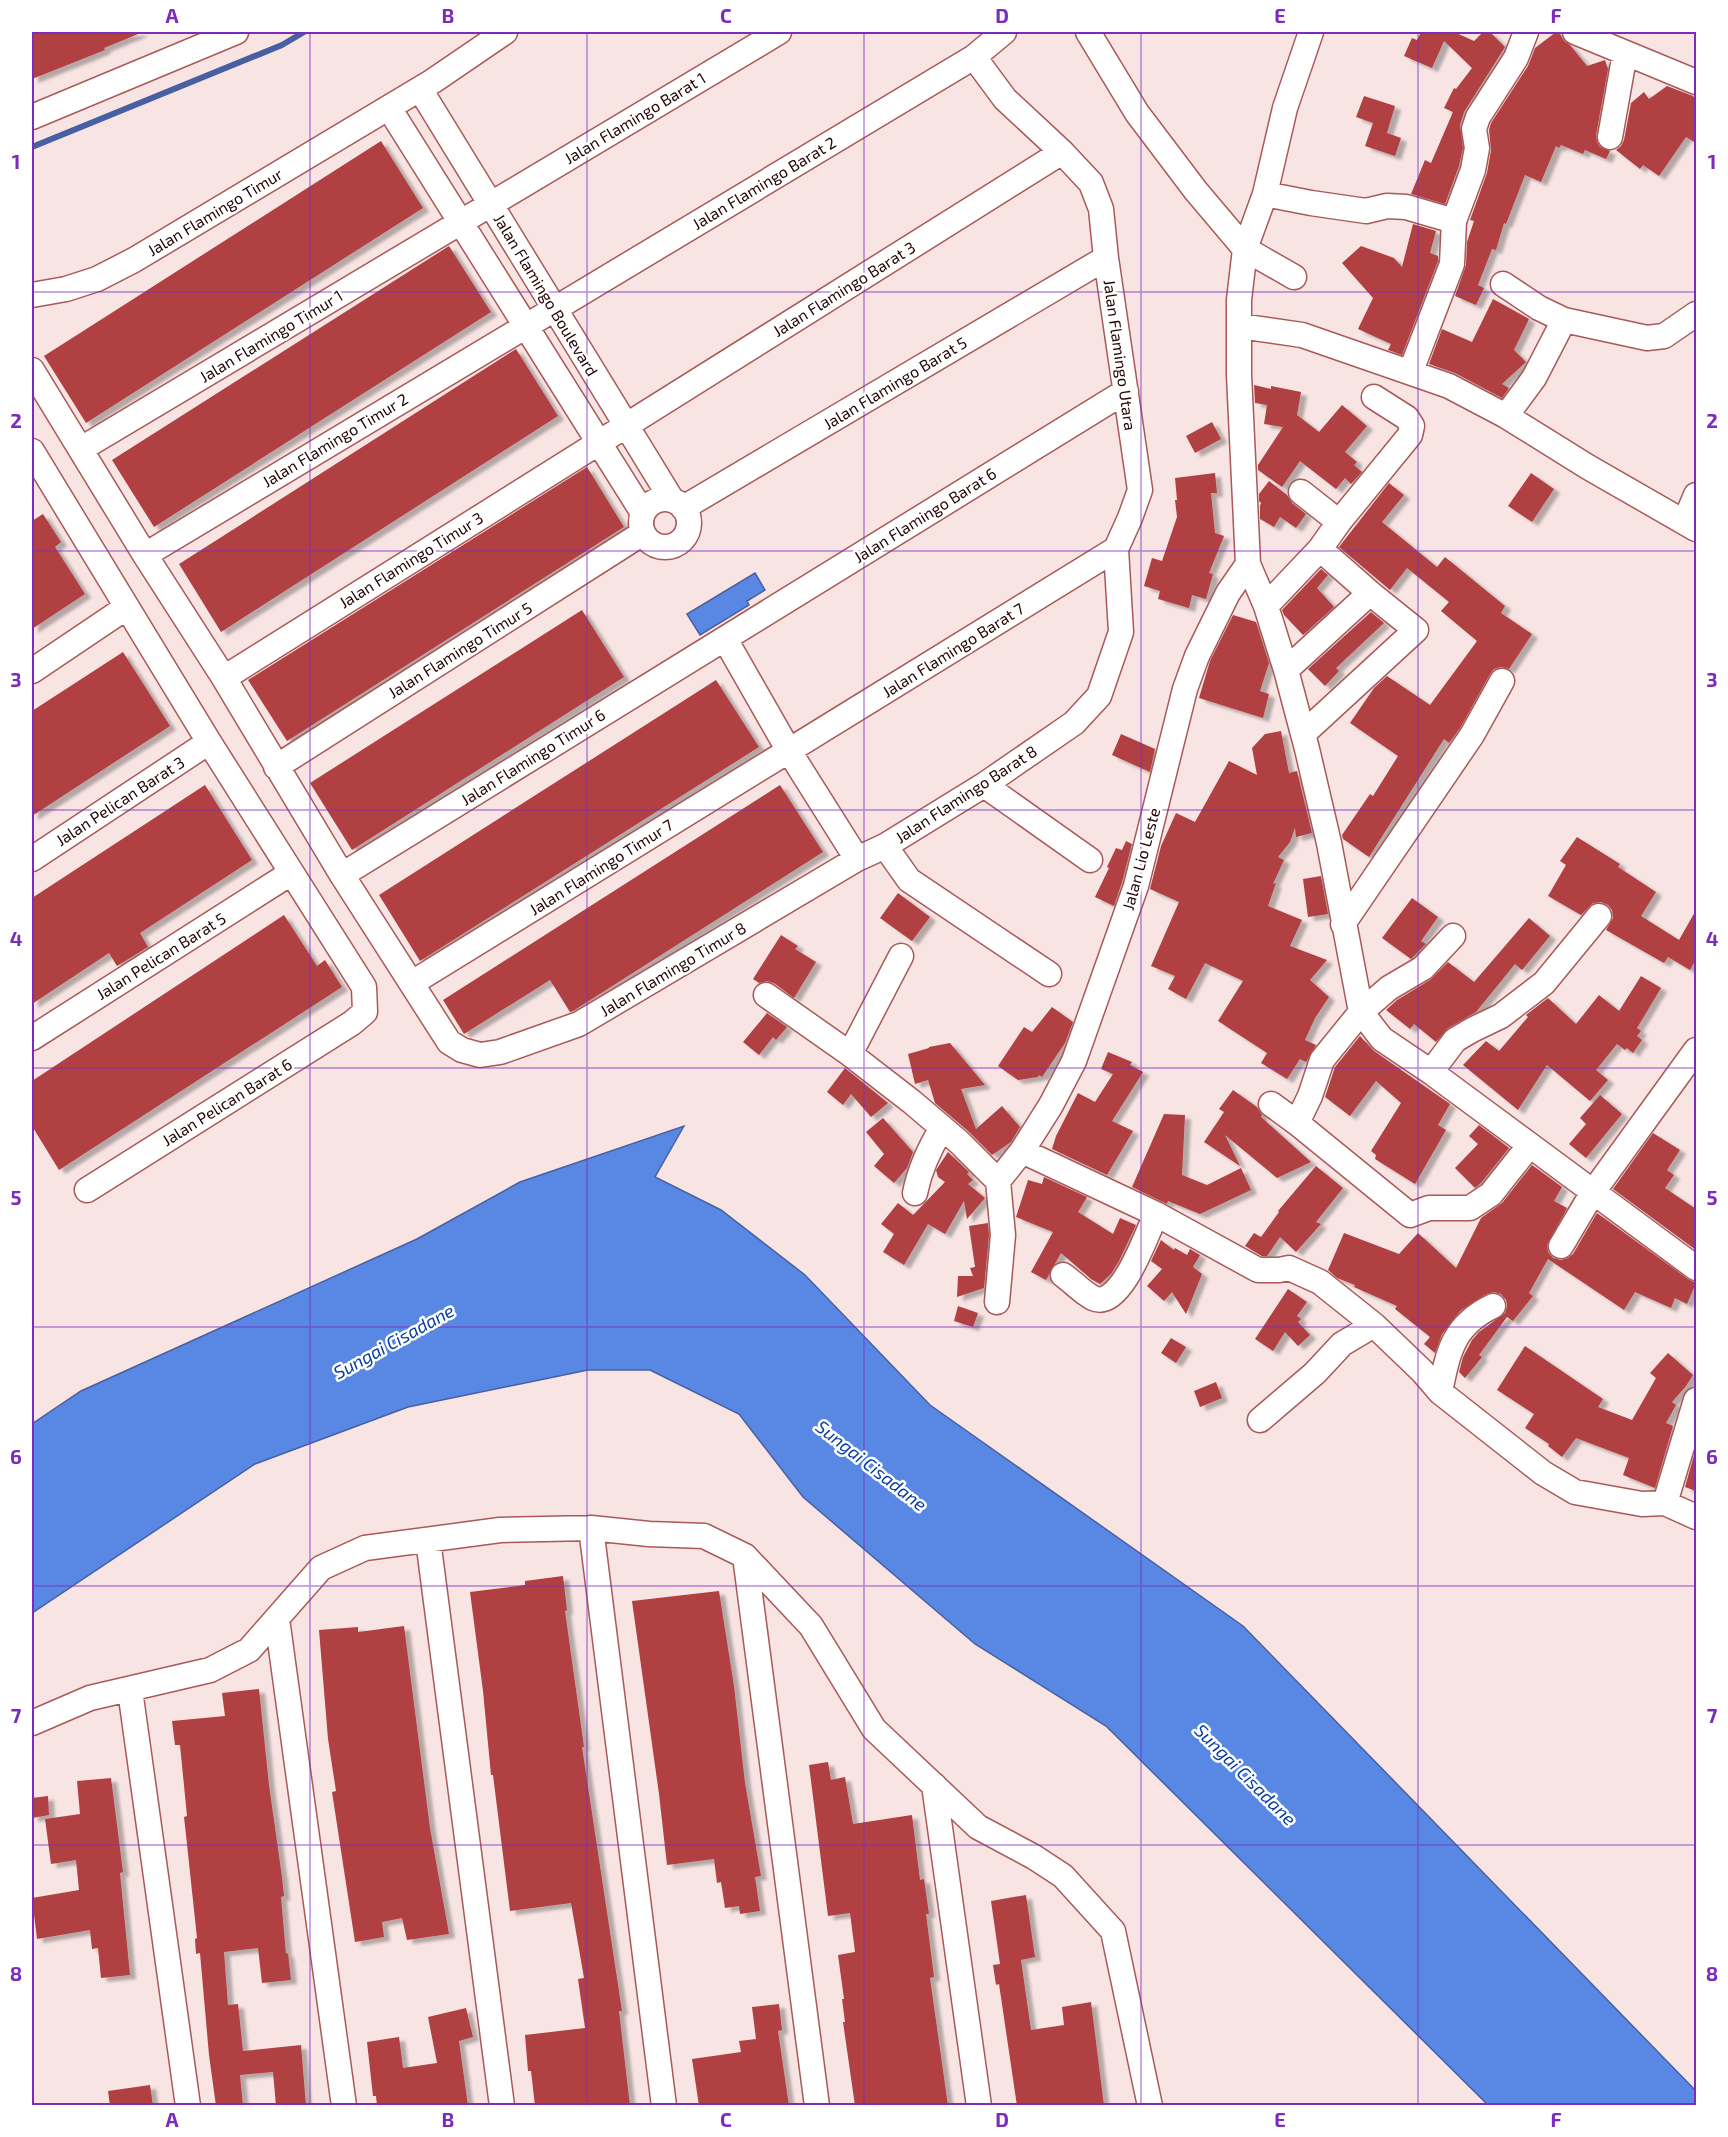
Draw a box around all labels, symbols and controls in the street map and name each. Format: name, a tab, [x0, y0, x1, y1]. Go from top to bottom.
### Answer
text: A	[165, 3, 179, 27]
text: B	[442, 3, 454, 27]
text: C	[720, 3, 732, 27]
text: D	[995, 3, 1009, 27]
text: E	[1274, 3, 1286, 27]
text: F	[1550, 3, 1562, 27]
street label: Jalan Flamingo Barat 1	[561, 68, 709, 167]
street label: Jalan Flamingo Barat 2	[688, 132, 839, 233]
text: 1	[12, 149, 20, 173]
text: 1	[1708, 149, 1716, 173]
street label: Jalan Flamingo Timur	[144, 163, 286, 259]
street label: Jalan Flamingo Boulevard	[490, 210, 602, 379]
street label: Jalan Flamingo Barat 3	[769, 237, 918, 340]
street label: Jalan Flamingo Utara	[1100, 278, 1141, 432]
street label: Jalan Flamingo Timur 1	[196, 285, 346, 386]
street label: Jalan Flamingo Barat 5	[820, 332, 970, 433]
street label: Jalan Flamingo Timur 2	[259, 389, 411, 491]
text: 2	[10, 408, 22, 432]
text: 2	[1706, 408, 1718, 432]
street label: Jalan Flamingo Barat 6	[850, 463, 999, 566]
street label: Jalan Flamingo Timur 3	[335, 507, 486, 612]
street label: Jalan Flamingo Timur 5	[384, 598, 535, 702]
street label: Jalan Flamingo Barat 7	[878, 598, 1027, 701]
text: 3	[10, 667, 22, 691]
text: 3	[1706, 667, 1718, 691]
street label: Jalan Flamingo Timur 6	[457, 704, 608, 809]
street label: Jalan Flamingo Barat 8	[891, 741, 1040, 846]
street label: Jalan Pelican Barat 3	[52, 752, 187, 849]
street label: Jalan Lio Leste	[1118, 806, 1163, 912]
street label: Jalan Flamingo Timur 7	[526, 815, 676, 918]
street label: Jalan Pelican Barat 5	[93, 908, 229, 1003]
street label: Jalan Flamingo Timur 8	[596, 917, 749, 1020]
text: 4	[10, 926, 23, 950]
text: 4	[1706, 926, 1719, 950]
street label: Jalan Pelican Barat 6	[158, 1054, 295, 1149]
text: 5	[10, 1185, 22, 1209]
text: 5	[1706, 1185, 1718, 1209]
water label: Sungai Cisadane	[329, 1299, 458, 1383]
water label: Sungai Cisadane	[812, 1415, 932, 1515]
text: 6	[10, 1444, 22, 1468]
text: 6	[1706, 1444, 1718, 1468]
text: 7	[11, 1703, 22, 1727]
text: 7	[1707, 1703, 1718, 1727]
water label: Sungai Cisadane	[1190, 1719, 1301, 1830]
text: 8	[10, 1961, 22, 1985]
text: 8	[1706, 1961, 1718, 1985]
text: A	[165, 2107, 179, 2131]
text: B	[442, 2107, 454, 2131]
text: C	[720, 2107, 732, 2131]
text: D	[995, 2107, 1009, 2131]
text: E	[1274, 2107, 1286, 2131]
text: F	[1550, 2107, 1562, 2131]

